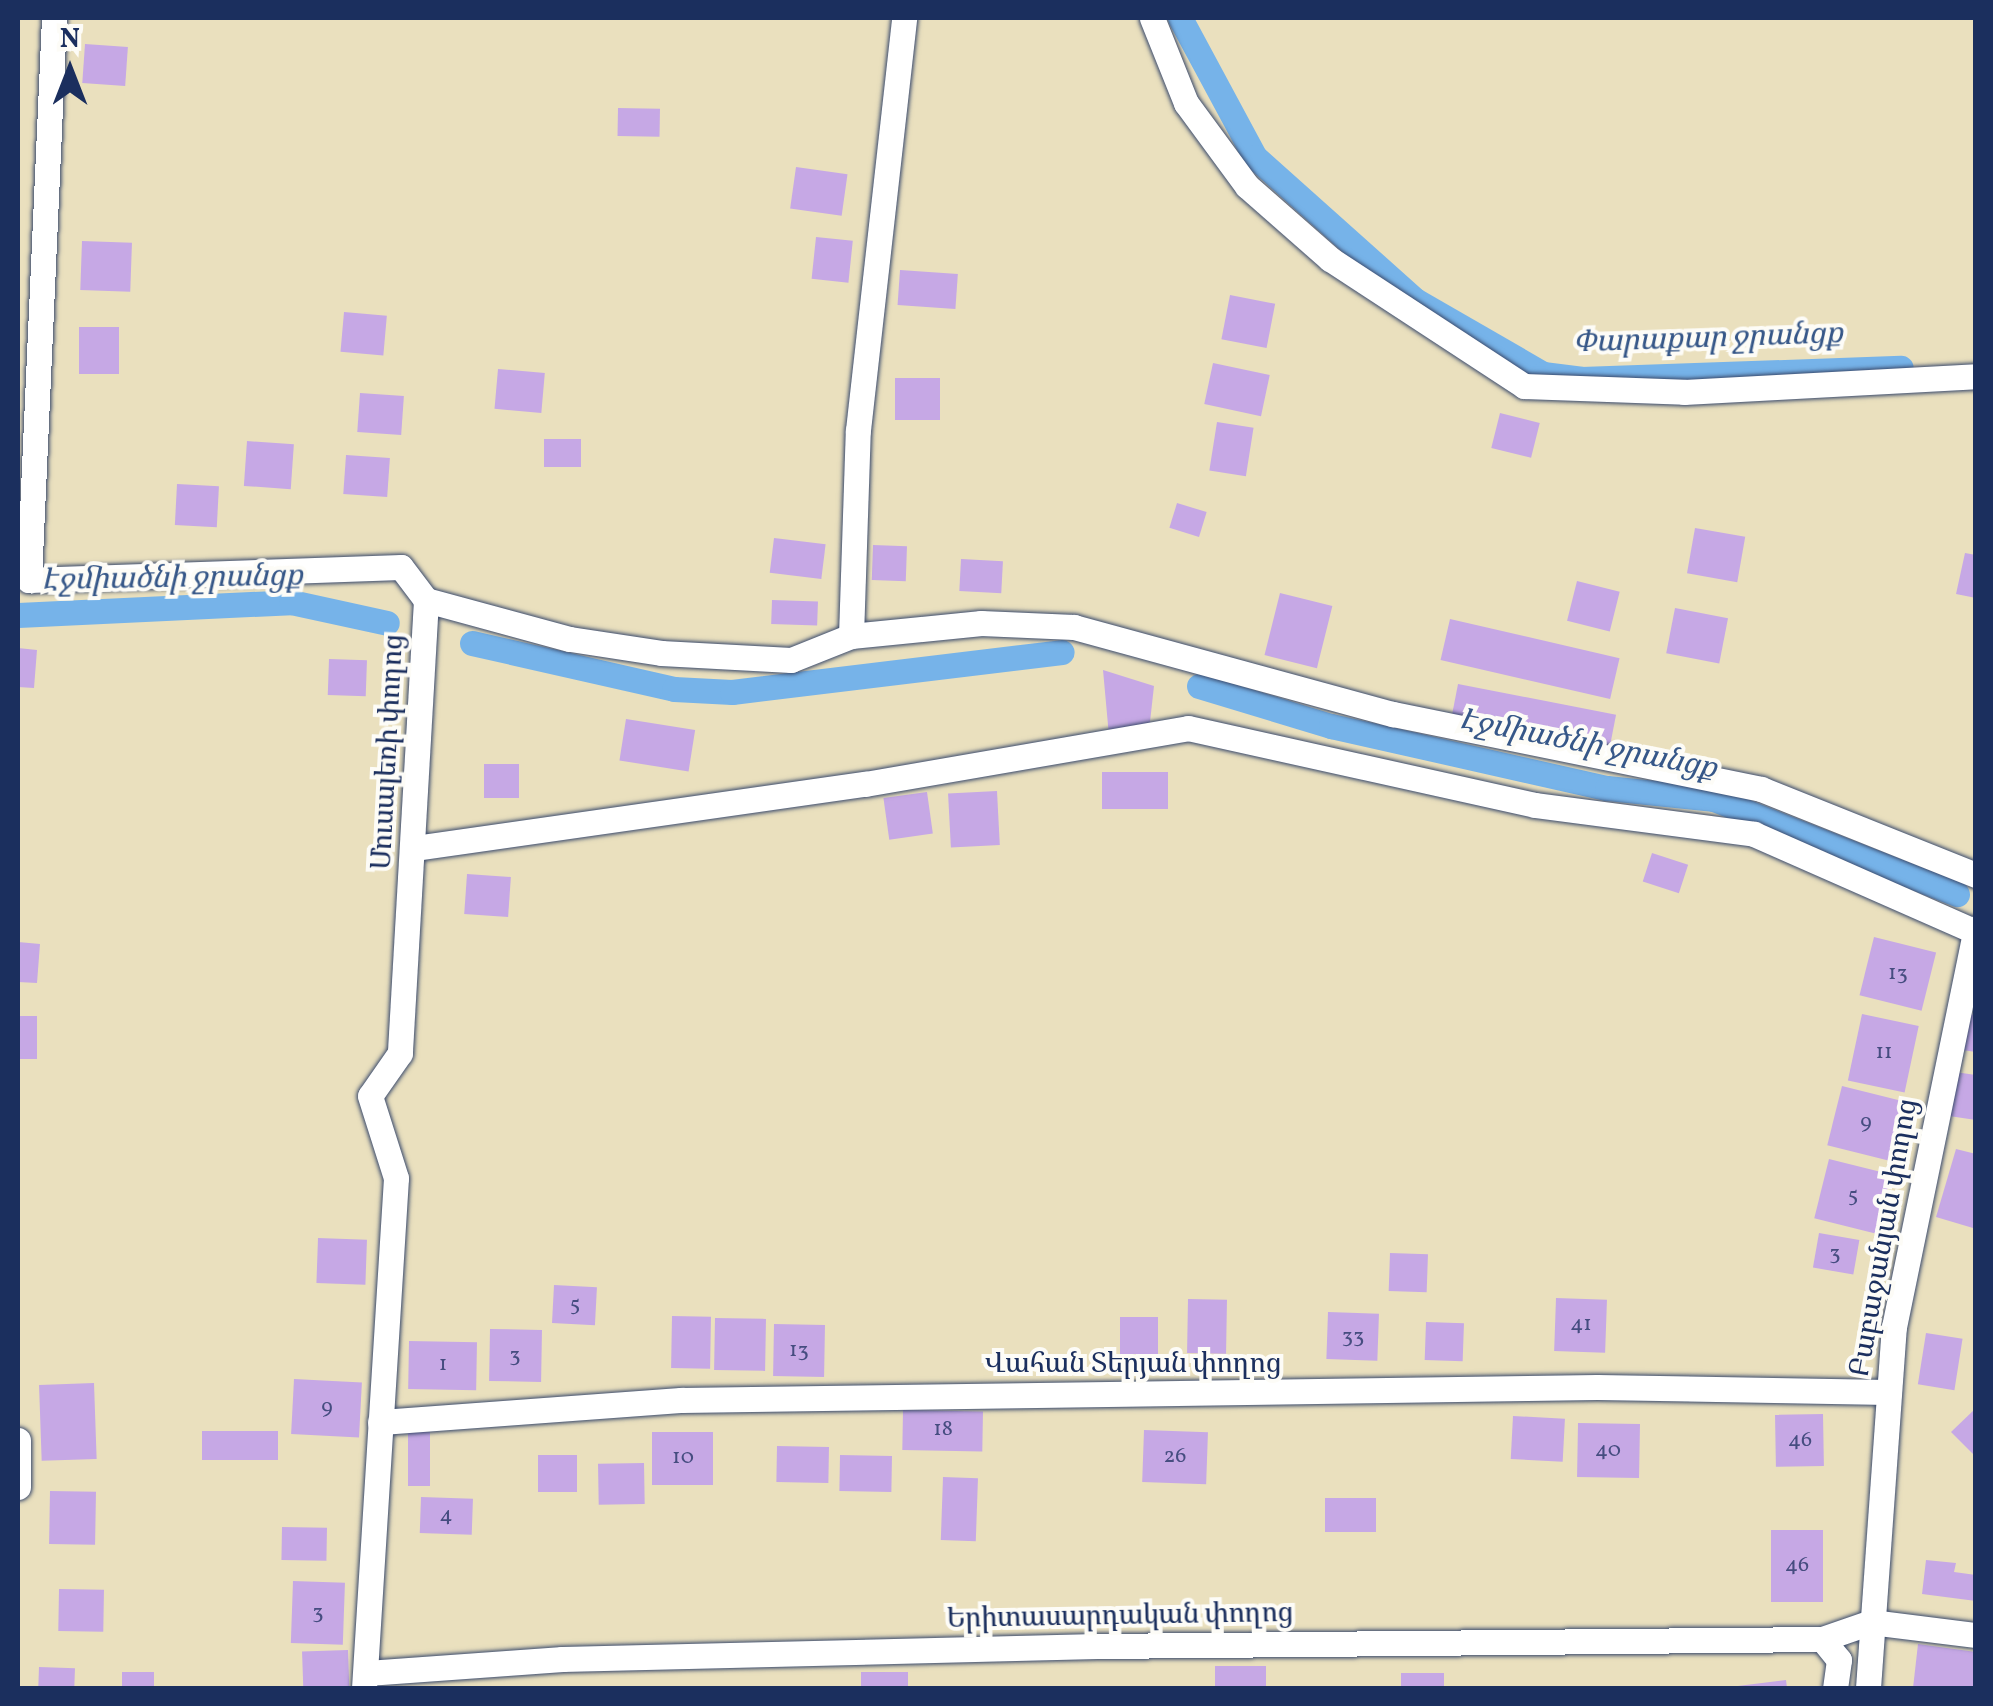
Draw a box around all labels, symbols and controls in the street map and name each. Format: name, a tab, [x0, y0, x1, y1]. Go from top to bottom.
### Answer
north arrow	[20, 20, 120, 120]
text: N	[60, 20, 80, 59]
water label: Փարաքար ջրանցք	[1573, 316, 1843, 362]
water label: Էջմիածնի ջրանցք	[41, 559, 303, 599]
street label: Մուսալեռի փողոց	[366, 633, 412, 871]
water label: Էջմիածնի ջրանցք	[1456, 702, 1720, 788]
house number: 13	[1888, 961, 1908, 987]
house number: 11	[1875, 1040, 1893, 1066]
street label: Բաբաջանյան փողոց	[1844, 1096, 1926, 1380]
house number: 9	[1860, 1110, 1872, 1136]
house number: 5	[1848, 1183, 1858, 1209]
house number: 3	[1829, 1241, 1841, 1267]
house number: 5	[570, 1292, 580, 1318]
house number: 41	[1570, 1312, 1592, 1338]
house number: 33	[1342, 1324, 1364, 1350]
house number: 13	[789, 1338, 809, 1364]
house number: 3	[509, 1343, 521, 1369]
street label: Վահան Տերյան փողոց	[984, 1348, 1282, 1382]
house number: 1	[439, 1352, 447, 1378]
house number: 9	[321, 1395, 333, 1421]
house number: 18	[933, 1417, 953, 1443]
house number: 46	[1788, 1428, 1812, 1454]
house number: 40	[1595, 1438, 1621, 1464]
house number: 26	[1164, 1444, 1186, 1470]
house number: 10	[672, 1445, 694, 1471]
house number: 4	[439, 1503, 453, 1529]
house number: 46	[1785, 1553, 1809, 1579]
street label: Երիտասարդական փողոց	[946, 1597, 1294, 1637]
house number: 3	[312, 1600, 324, 1626]

